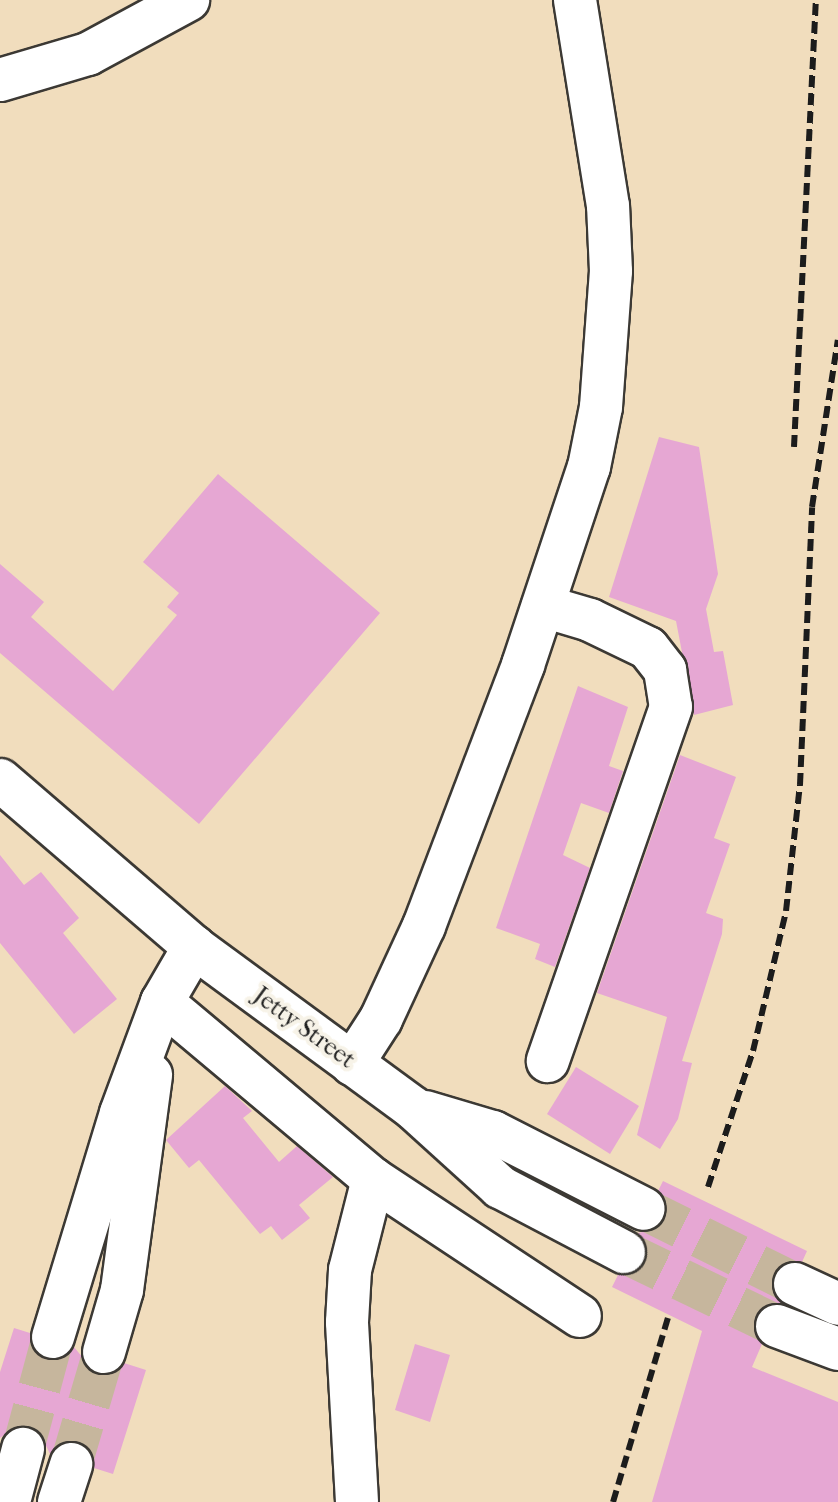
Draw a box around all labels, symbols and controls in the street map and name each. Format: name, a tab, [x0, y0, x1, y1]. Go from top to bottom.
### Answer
street label: Jetty Street	[247, 981, 361, 1075]

